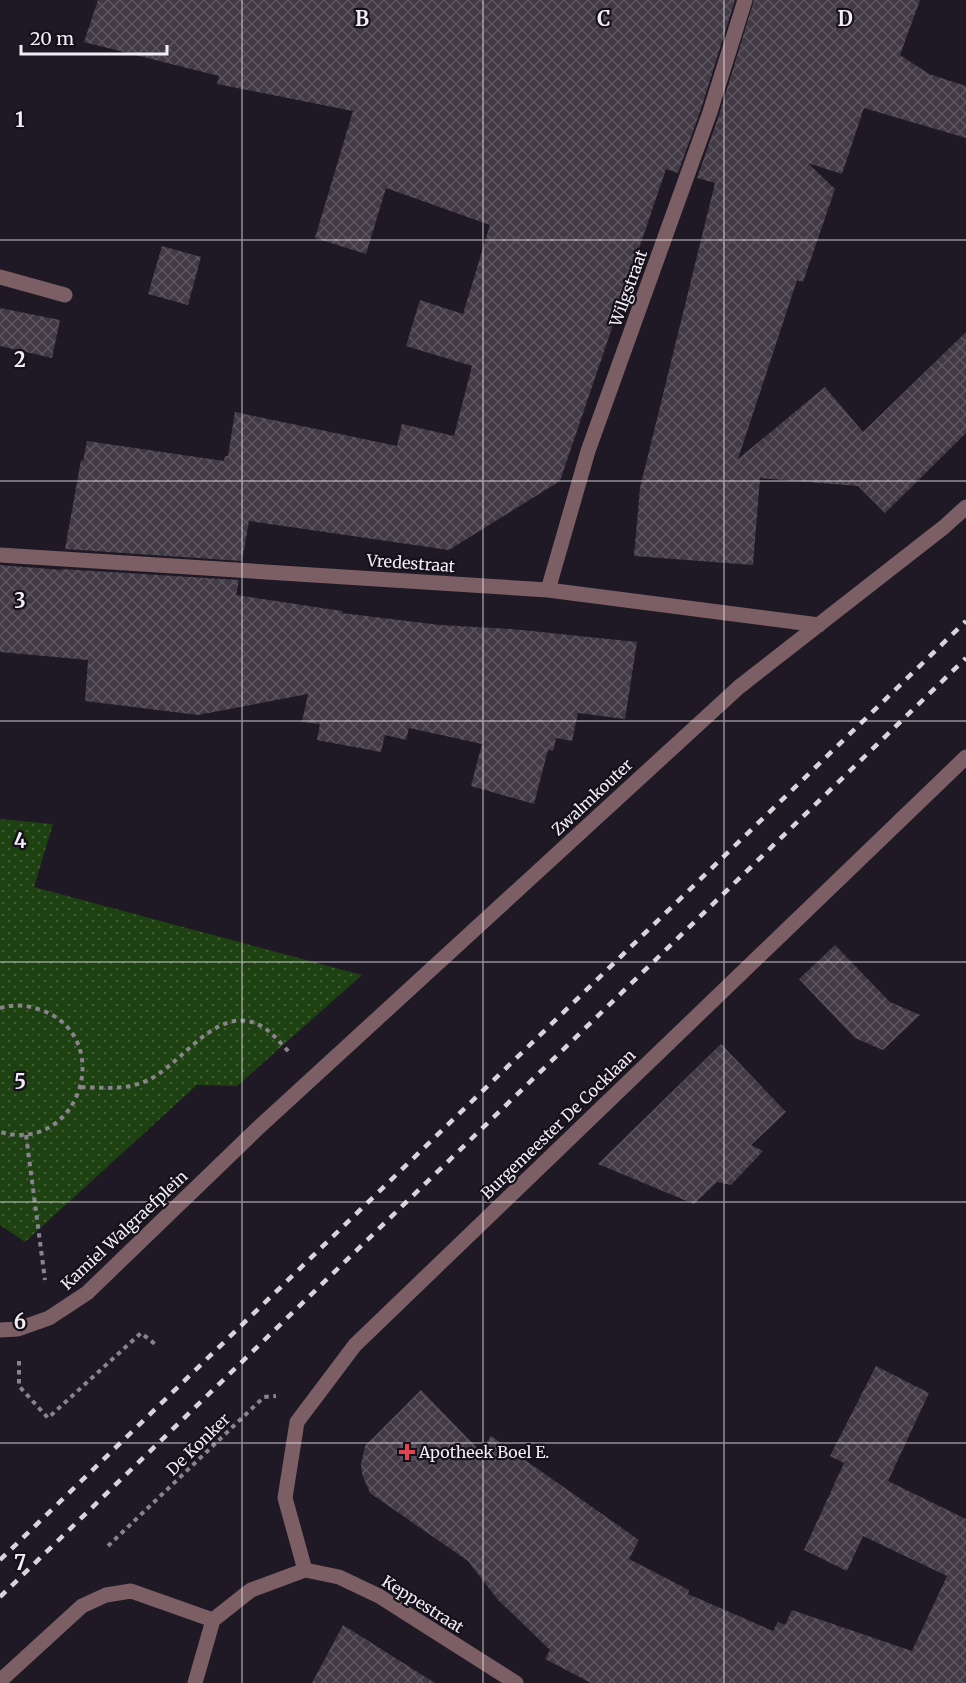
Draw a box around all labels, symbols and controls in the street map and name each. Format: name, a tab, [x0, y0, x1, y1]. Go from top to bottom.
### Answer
text: B	[355, 6, 369, 31]
text: C	[597, 6, 611, 31]
text: D	[837, 6, 853, 31]
scale bar	[21, 18, 166, 56]
text: 20 m	[30, 27, 74, 50]
text: 1	[15, 107, 25, 132]
street label: Wilgstraat	[605, 246, 651, 330]
text: 2	[14, 347, 26, 372]
street label: Vredestraat	[365, 550, 456, 576]
text: 3	[14, 588, 26, 613]
street label: Zwalmkouter	[547, 755, 637, 839]
text: 4	[14, 828, 27, 853]
street label: Burgemeester De Cocklaan	[477, 1045, 640, 1203]
text: 5	[14, 1069, 26, 1094]
street label: Kamiel Walgraefplein	[57, 1166, 192, 1294]
text: 6	[14, 1309, 26, 1334]
street label: De Konker	[162, 1409, 234, 1479]
place label: Apotheek Boel E.	[418, 1442, 549, 1462]
marker: Apotheek Boel E.	[400, 1445, 414, 1459]
text: 7	[14, 1550, 26, 1575]
street label: Keppestraat	[378, 1571, 468, 1637]

